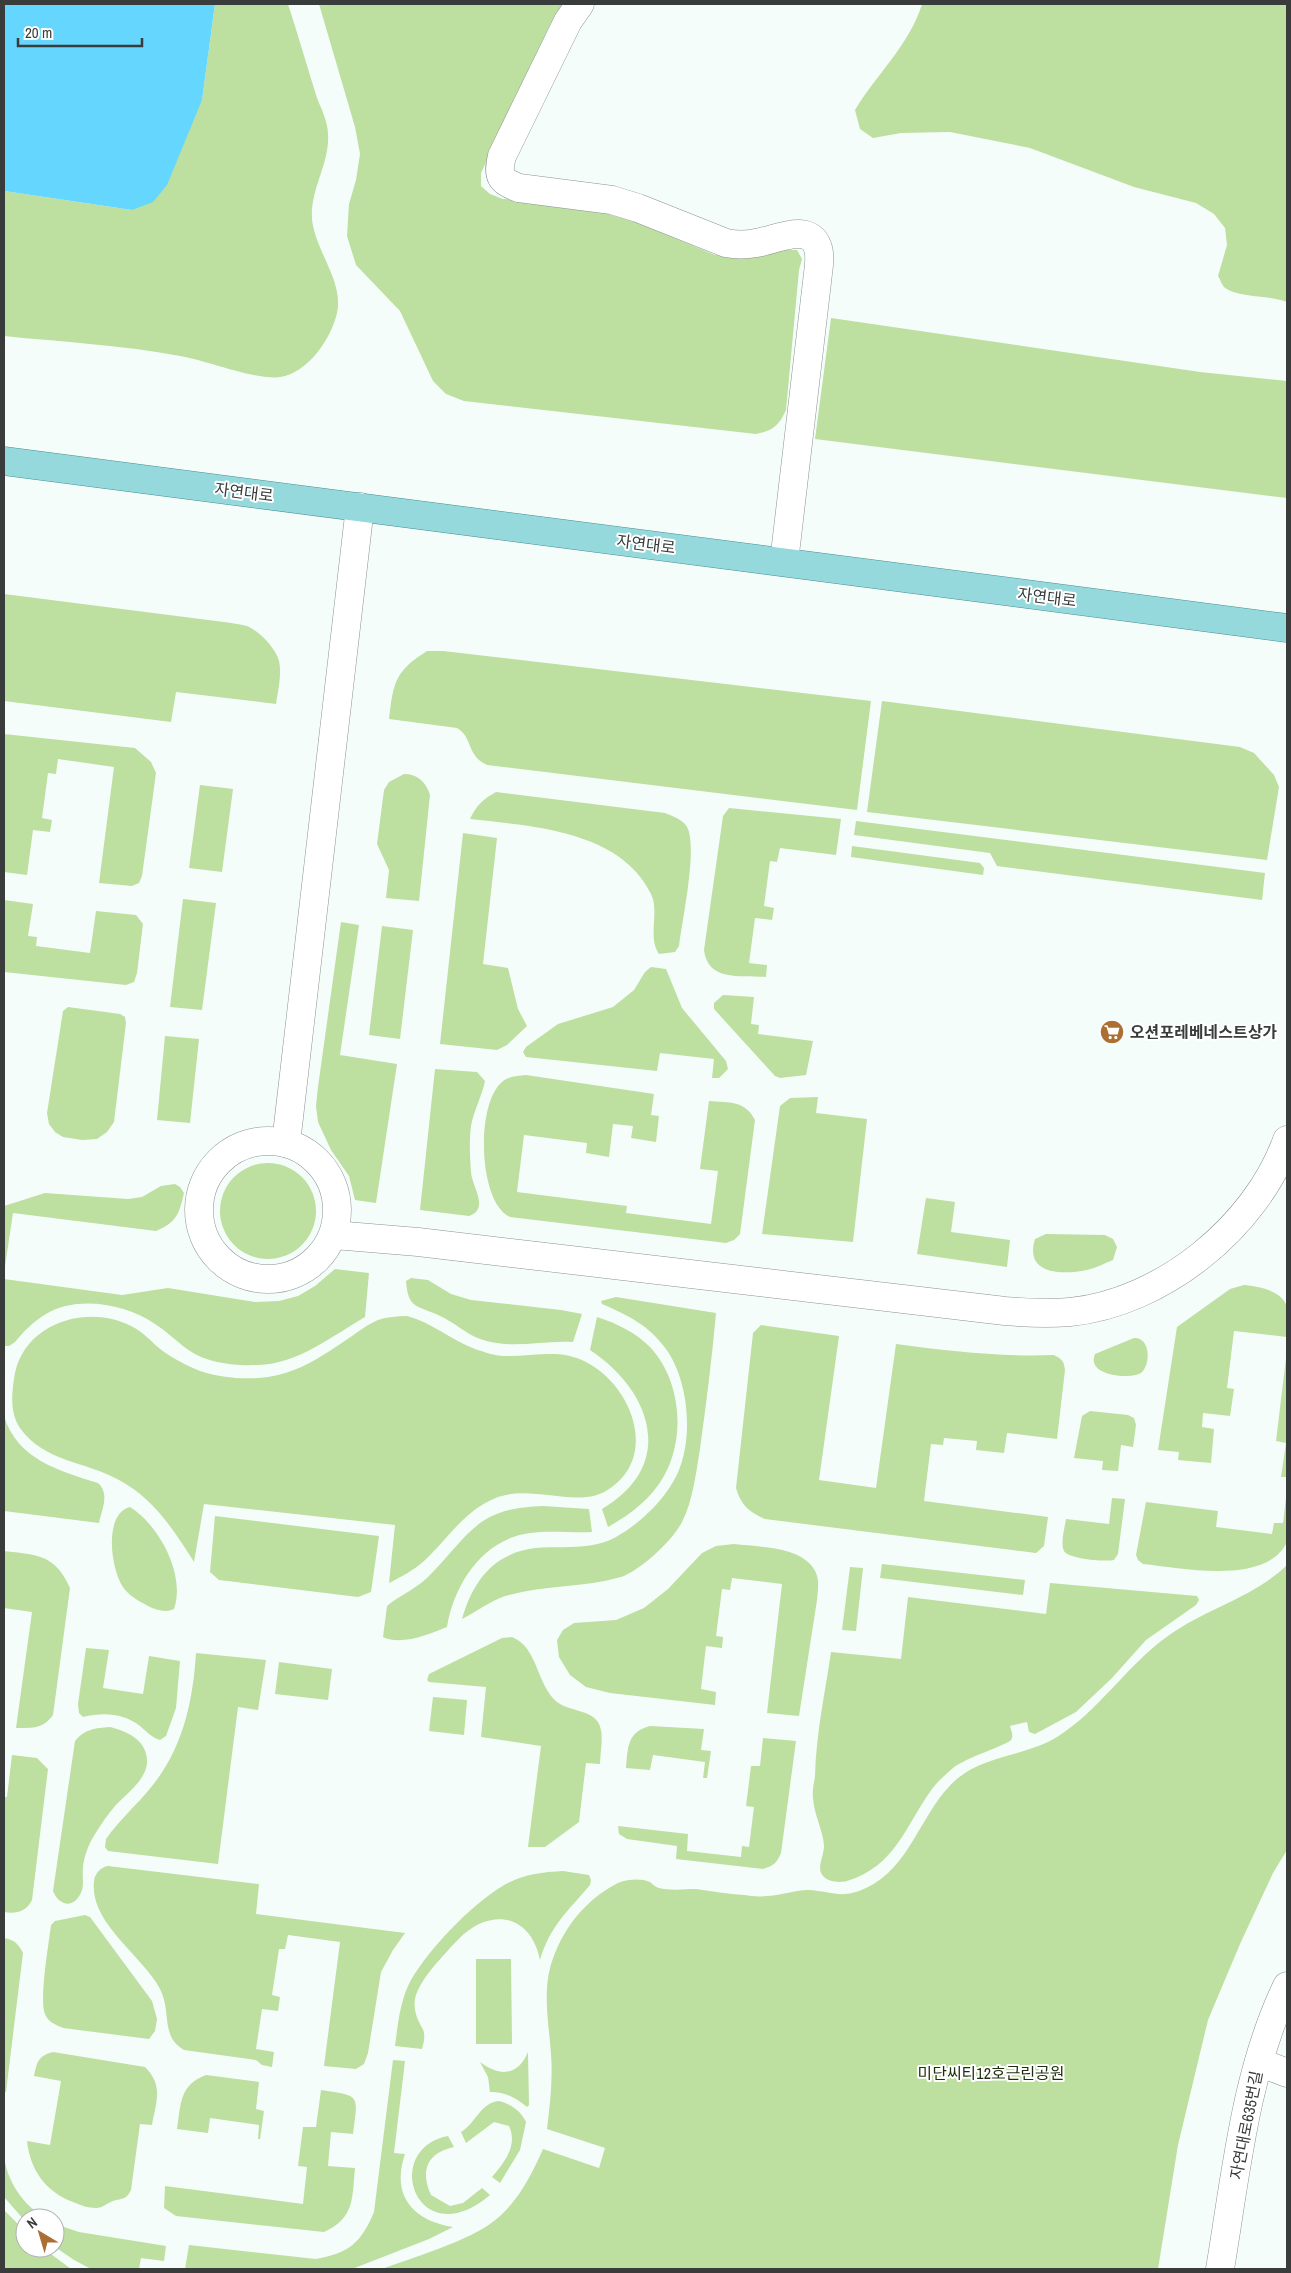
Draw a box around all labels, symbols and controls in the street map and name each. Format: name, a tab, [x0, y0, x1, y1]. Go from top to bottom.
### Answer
scale bar	[18, 15, 141, 47]
text: 20 m	[25, 22, 52, 43]
street label: 자연대로	[213, 477, 275, 507]
street label: 자연대로	[615, 529, 677, 559]
street label: 자연대로	[1016, 582, 1078, 612]
supermarket icon: 오션포레베네스트상가	[1099, 1019, 1125, 1045]
place label: 오션포레베네스트상가	[1130, 1021, 1277, 1043]
park label: 미단씨티12호근린공원	[917, 2062, 1065, 2084]
street label: 자연대로635번길	[1225, 2069, 1267, 2181]
north arrow	[15, 2208, 65, 2258]
text: N	[23, 2213, 41, 2232]

